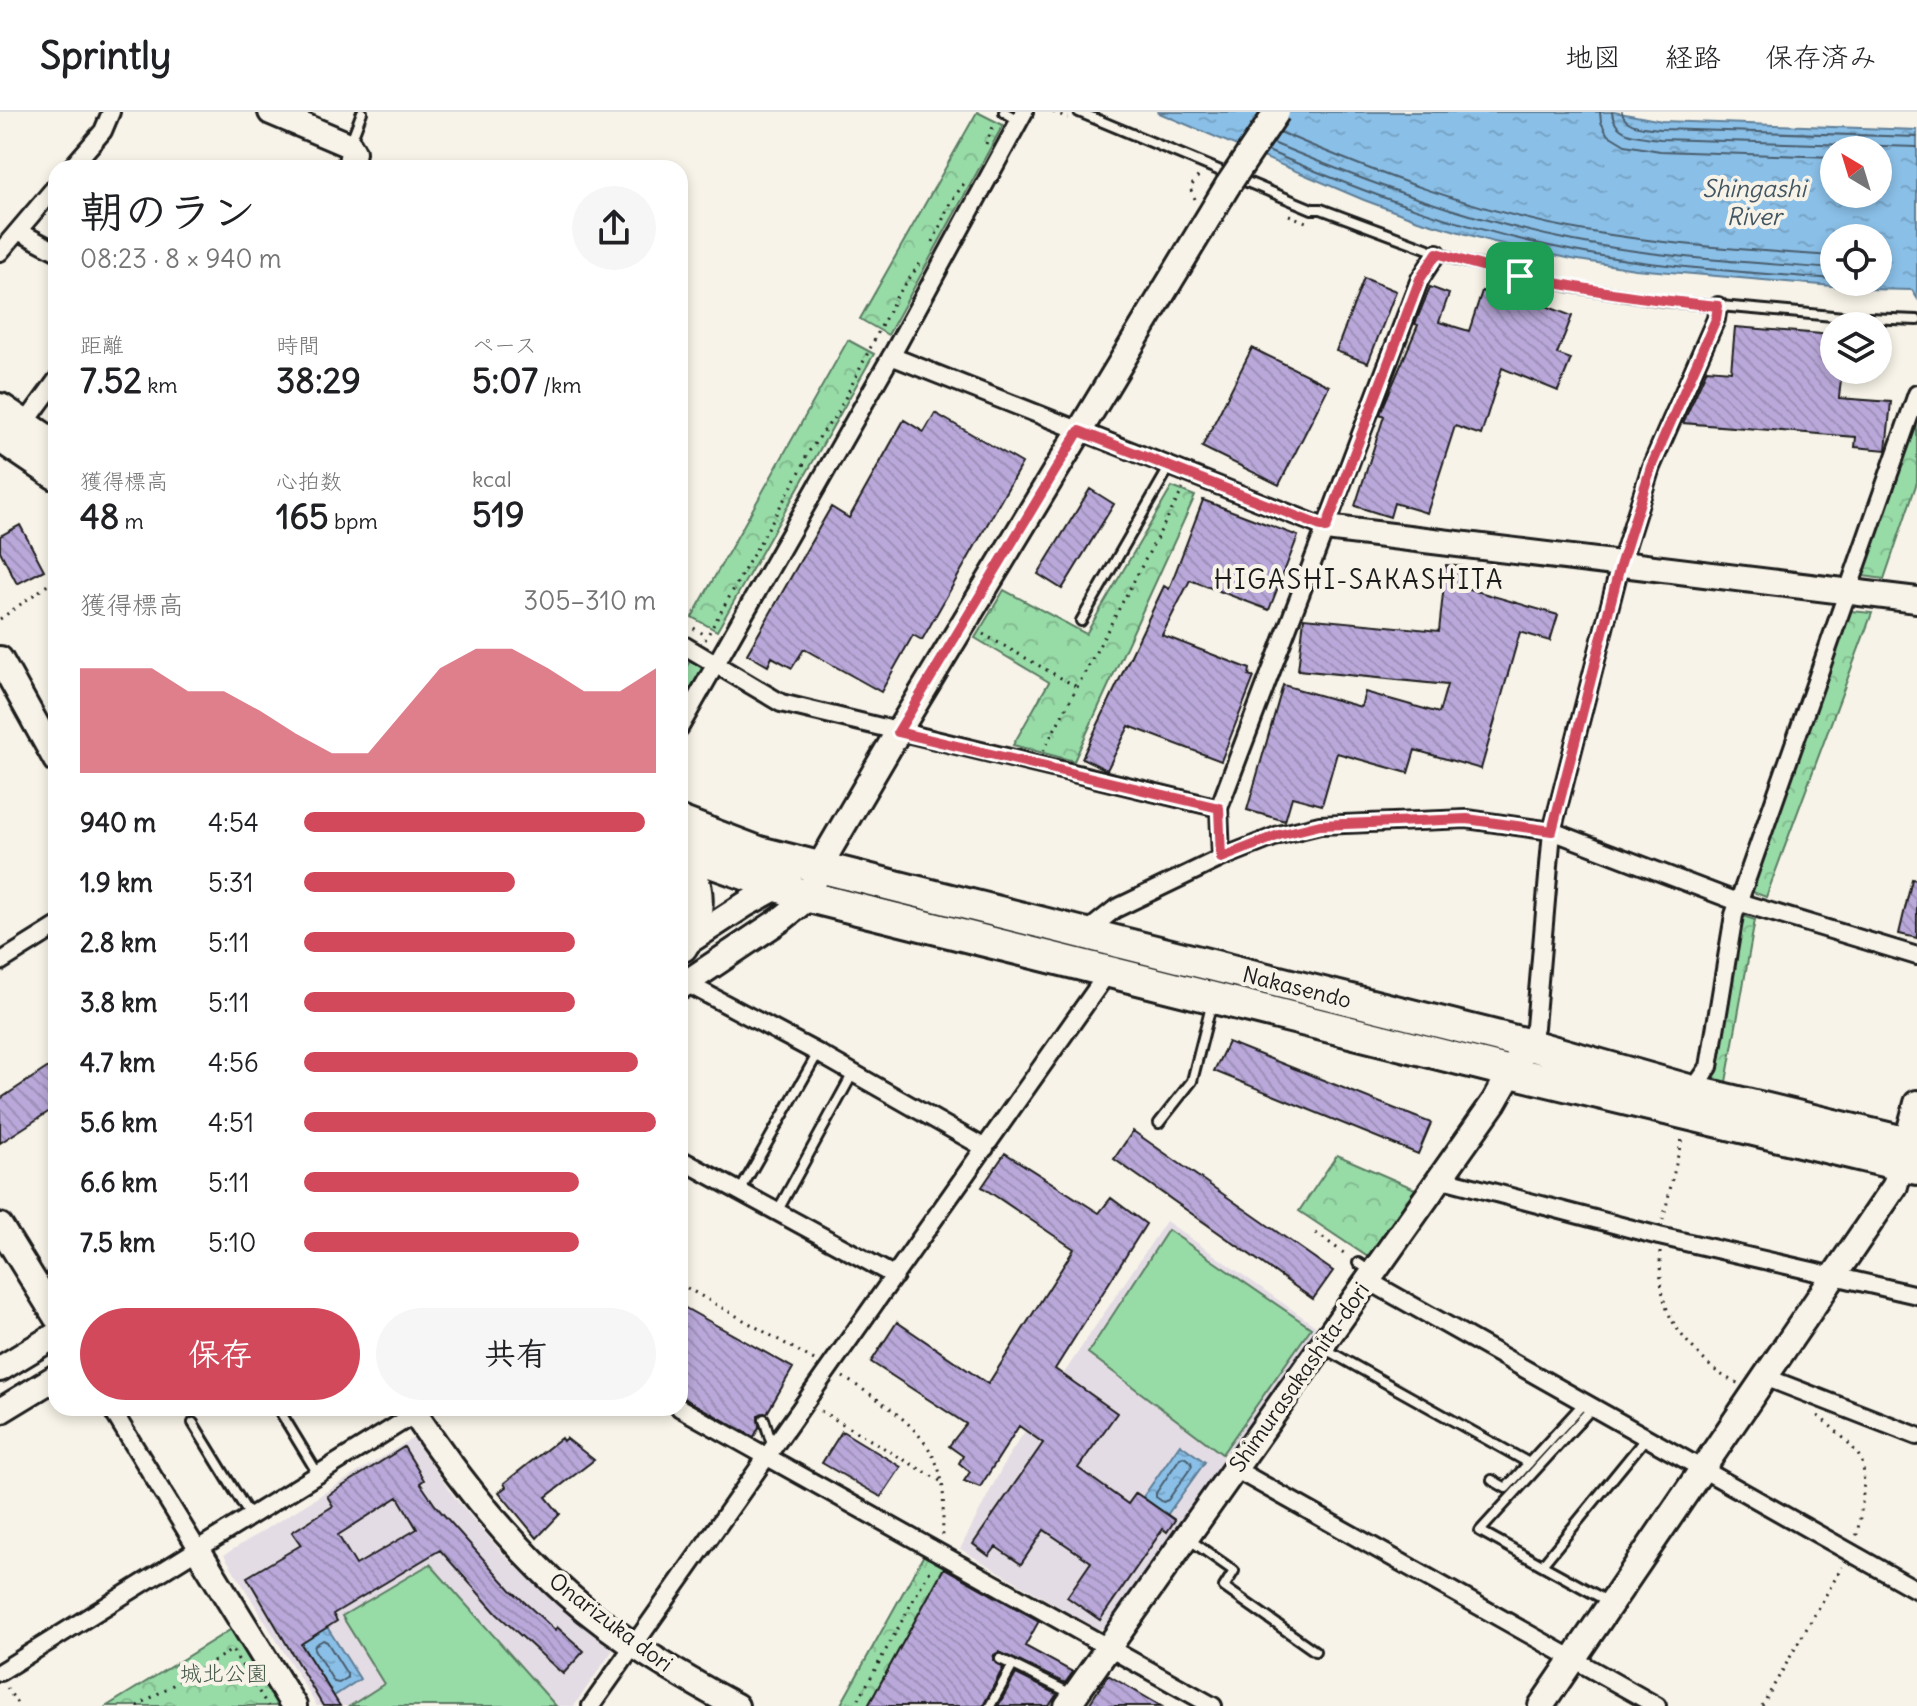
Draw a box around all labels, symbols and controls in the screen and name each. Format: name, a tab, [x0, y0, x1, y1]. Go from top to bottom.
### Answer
text: Sprintly	[40, 32, 171, 79]
text: 地図	[1565, 39, 1621, 75]
text: 経路	[1665, 39, 1721, 75]
text: 保存済み	[1765, 39, 1877, 75]
north arrow	[1820, 136, 1892, 208]
map controls	[1820, 136, 1892, 384]
water label: Shingashi River	[1702, 173, 1808, 231]
text: 朝のラン	[80, 184, 256, 239]
button: share	[572, 186, 656, 270]
button: locate	[1820, 224, 1892, 296]
text: 08:23 · 8 × 940 m	[80, 242, 282, 275]
pin	[1486, 242, 1554, 310]
icon: arrive	[1498, 254, 1542, 298]
button: layers	[1820, 312, 1892, 384]
text: 距離	[80, 331, 124, 359]
text: 時間	[276, 331, 320, 359]
text: ペース	[472, 331, 537, 359]
text: 7.52	[80, 359, 142, 402]
text: 38:29	[276, 359, 361, 402]
text: 5:07	[472, 359, 538, 402]
text: km	[142, 371, 178, 399]
text: /km	[538, 371, 582, 399]
text: kcal	[472, 465, 512, 493]
text: 獲得標高	[80, 467, 168, 495]
text: 心拍数	[276, 467, 342, 495]
text: 519	[472, 493, 525, 536]
text: 48	[80, 495, 119, 538]
text: 165	[276, 495, 329, 538]
text: m	[119, 507, 144, 535]
text: bpm	[329, 507, 378, 535]
district label: HIGASHI-SAKASHITA	[1214, 563, 1504, 596]
text: 305–310 m	[524, 584, 656, 617]
text: 獲得標高	[80, 588, 184, 621]
text: 940 m	[80, 806, 156, 839]
text: 4:54	[208, 806, 259, 839]
text: 1.9 km	[80, 866, 153, 899]
text: 5:31	[208, 866, 254, 899]
text: 2.8 km	[80, 926, 157, 959]
text: 5:11	[208, 926, 249, 959]
street label: Nakasendo	[1240, 960, 1354, 1014]
text: 3.8 km	[80, 986, 157, 1019]
text: 5:11	[208, 986, 249, 1019]
text: 4.7 km	[80, 1046, 155, 1079]
text: 4:56	[208, 1046, 259, 1079]
text: 5.6 km	[80, 1106, 158, 1139]
text: 4:51	[208, 1106, 254, 1139]
text: 6.6 km	[80, 1166, 158, 1199]
text: 5:11	[208, 1166, 249, 1199]
text: 7.5 km	[80, 1226, 155, 1259]
text: 5:10	[208, 1226, 256, 1259]
street label: Shimurasakashita-dori	[1223, 1277, 1375, 1477]
button: 保存	[80, 1308, 360, 1400]
button: 共有	[376, 1308, 656, 1400]
street label: Onarizuka dori	[544, 1566, 678, 1678]
park label: 城北公園	[180, 1659, 268, 1687]

